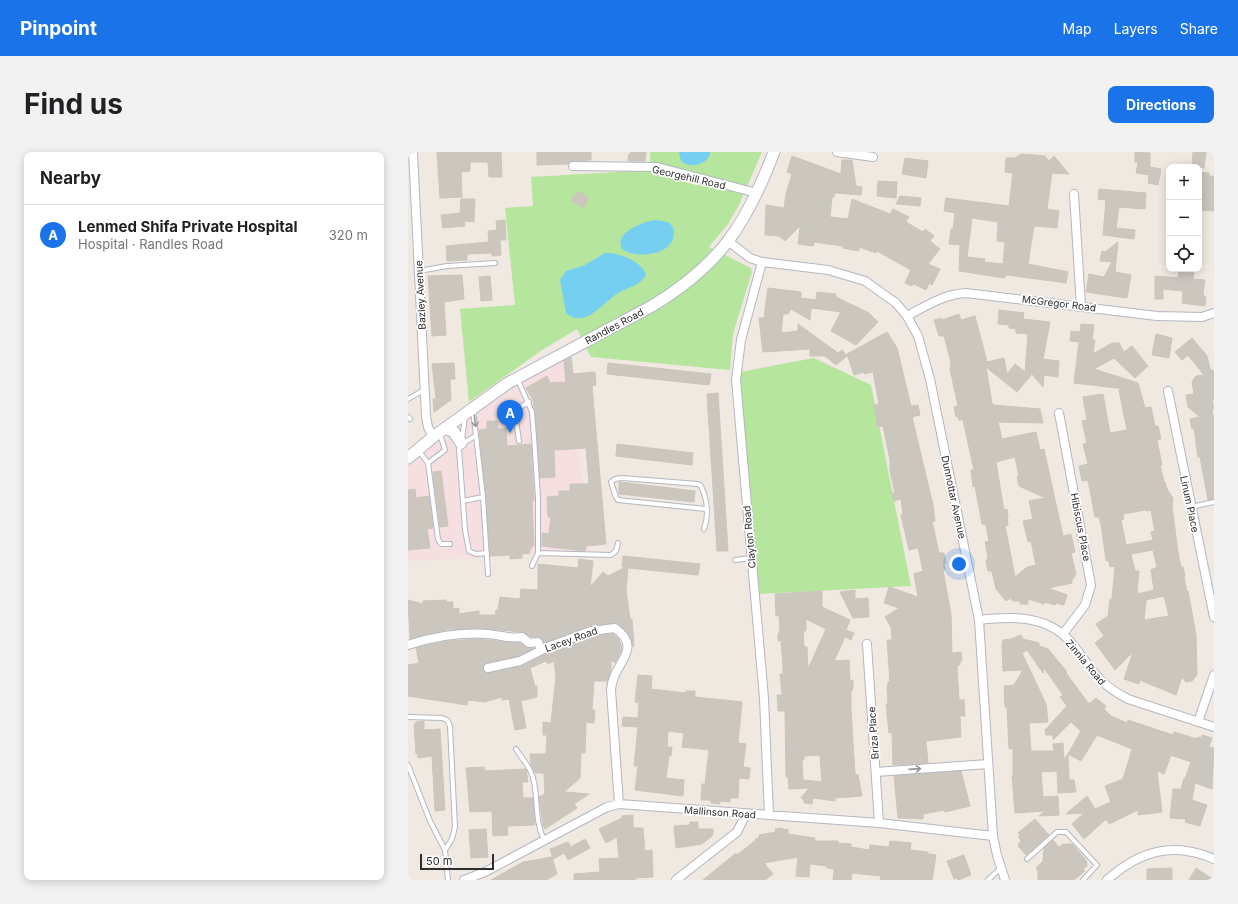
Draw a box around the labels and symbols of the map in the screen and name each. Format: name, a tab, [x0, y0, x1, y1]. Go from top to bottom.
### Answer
street label: Georgehill Road	[651, 163, 727, 191]
street label: Bazley Avenue	[412, 260, 428, 330]
street label: McGregor Road	[1021, 293, 1097, 313]
street label: Randles Road	[583, 306, 645, 346]
pin: A	[497, 400, 523, 433]
one-way arrow	[471, 414, 479, 427]
street label: Dunnottar Avenue	[939, 454, 969, 540]
street label: Linum Place	[1178, 475, 1202, 534]
street label: Hibiscus Place	[1068, 492, 1094, 562]
street label: Clayton Road	[740, 505, 758, 569]
your location	[949, 554, 969, 574]
street label: Lacey Road	[543, 624, 599, 654]
street label: Zinnia Road	[1064, 637, 1108, 687]
street label: Briza Place	[865, 706, 881, 760]
one-way arrow	[908, 766, 921, 773]
street label: Mallinson Road	[684, 804, 756, 820]
scale bar	[420, 852, 494, 871]

